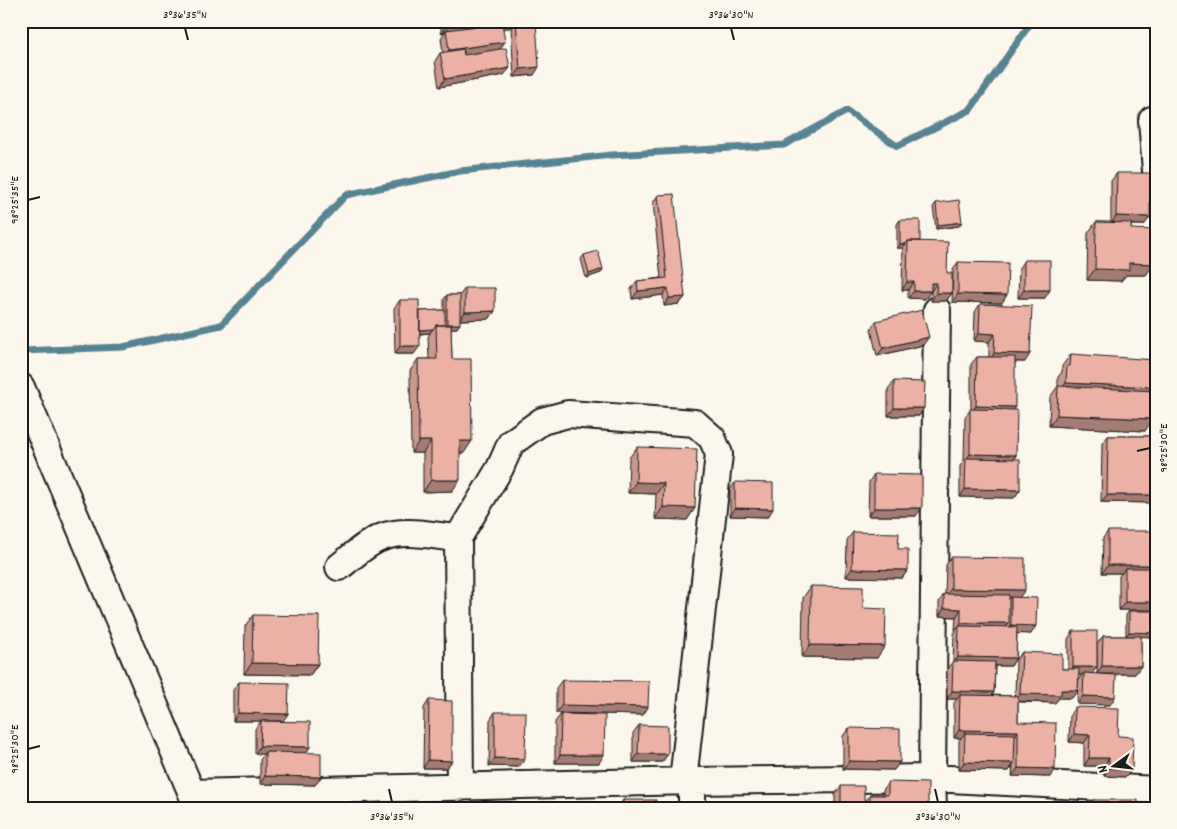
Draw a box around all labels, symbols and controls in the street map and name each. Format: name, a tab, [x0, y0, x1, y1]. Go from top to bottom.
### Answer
text: 3°36'35"N	[163, 7, 207, 24]
text: 3°36'30"N	[709, 7, 753, 24]
text: 98°25'35"E	[7, 175, 24, 224]
text: 98°25'30"E	[1156, 423, 1173, 472]
text: 98°25'30"E	[7, 724, 24, 773]
north arrow	[1090, 742, 1140, 792]
text: N	[1093, 763, 1114, 775]
text: 3°36'35"N	[370, 809, 414, 826]
text: 3°36'30"N	[916, 809, 960, 826]

